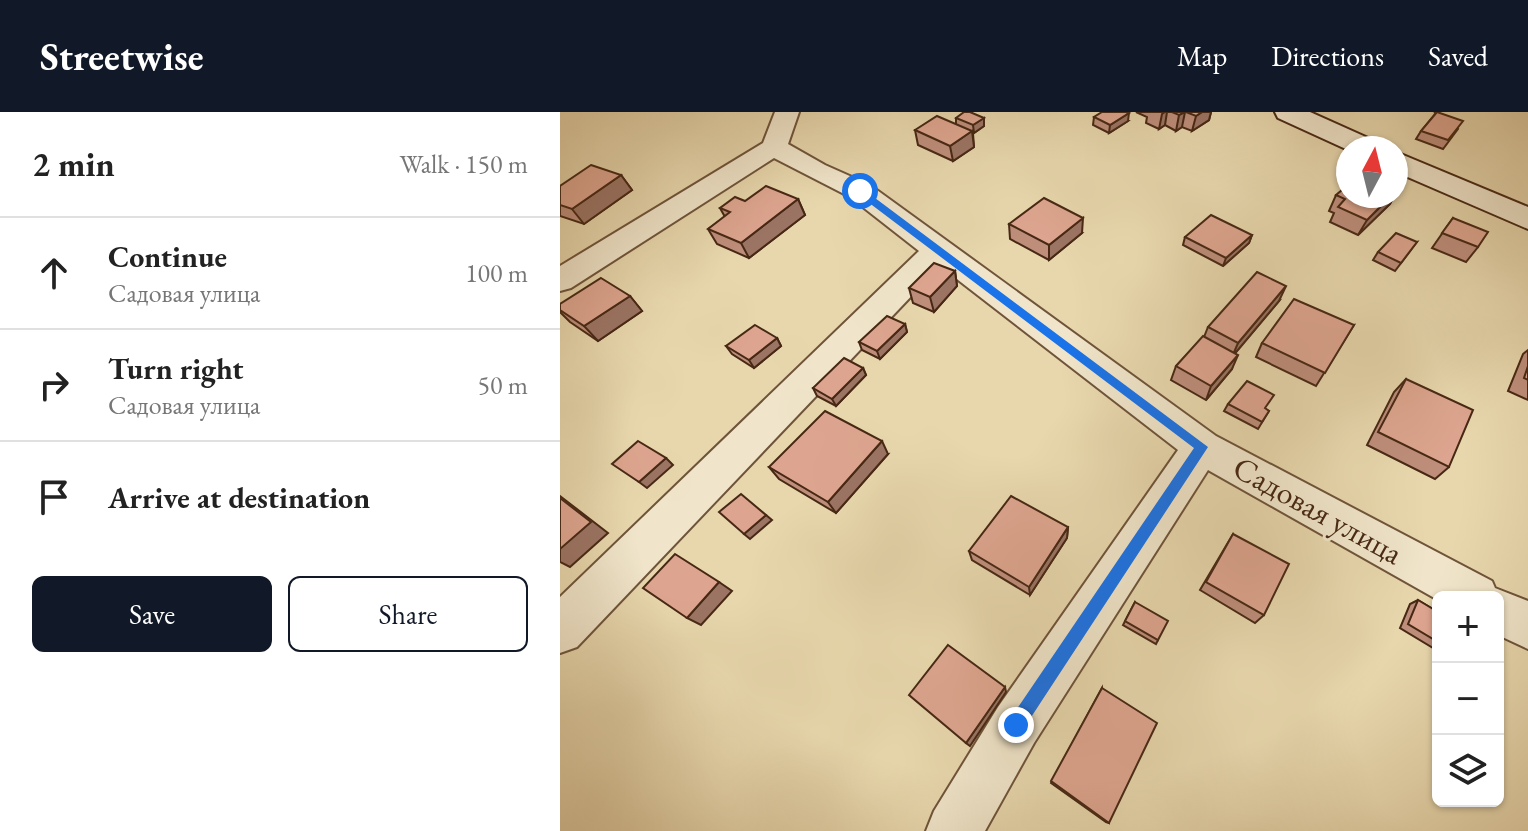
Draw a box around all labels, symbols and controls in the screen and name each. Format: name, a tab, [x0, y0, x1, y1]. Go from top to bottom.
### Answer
text: Streetwise	[40, 32, 203, 81]
text: Map	[1177, 38, 1227, 74]
text: Directions	[1271, 38, 1384, 74]
text: Saved	[1428, 38, 1488, 74]
north arrow	[1336, 136, 1408, 208]
text: 2 min	[32, 142, 115, 186]
text: Walk · 150 m	[400, 147, 528, 181]
route start	[842, 173, 878, 209]
text: Continue	[108, 237, 227, 276]
icon: ahead	[32, 251, 76, 295]
text: 100 m	[465, 256, 528, 290]
text: Садовая улица	[108, 276, 260, 310]
text: Turn right	[108, 349, 244, 388]
icon: right	[32, 363, 76, 407]
text: 50 m	[478, 368, 528, 402]
text: Садовая улица	[108, 388, 260, 422]
street label: Садовая улица	[1226, 446, 1410, 574]
icon: arrive	[32, 475, 76, 519]
text: Arrive at destination	[108, 478, 370, 517]
button: Save	[32, 576, 272, 652]
button: Share	[288, 576, 528, 652]
map controls	[1432, 591, 1504, 807]
button: +	[1432, 591, 1504, 663]
button: −	[1432, 663, 1504, 735]
route end	[998, 707, 1034, 743]
button: layers	[1432, 735, 1504, 807]

